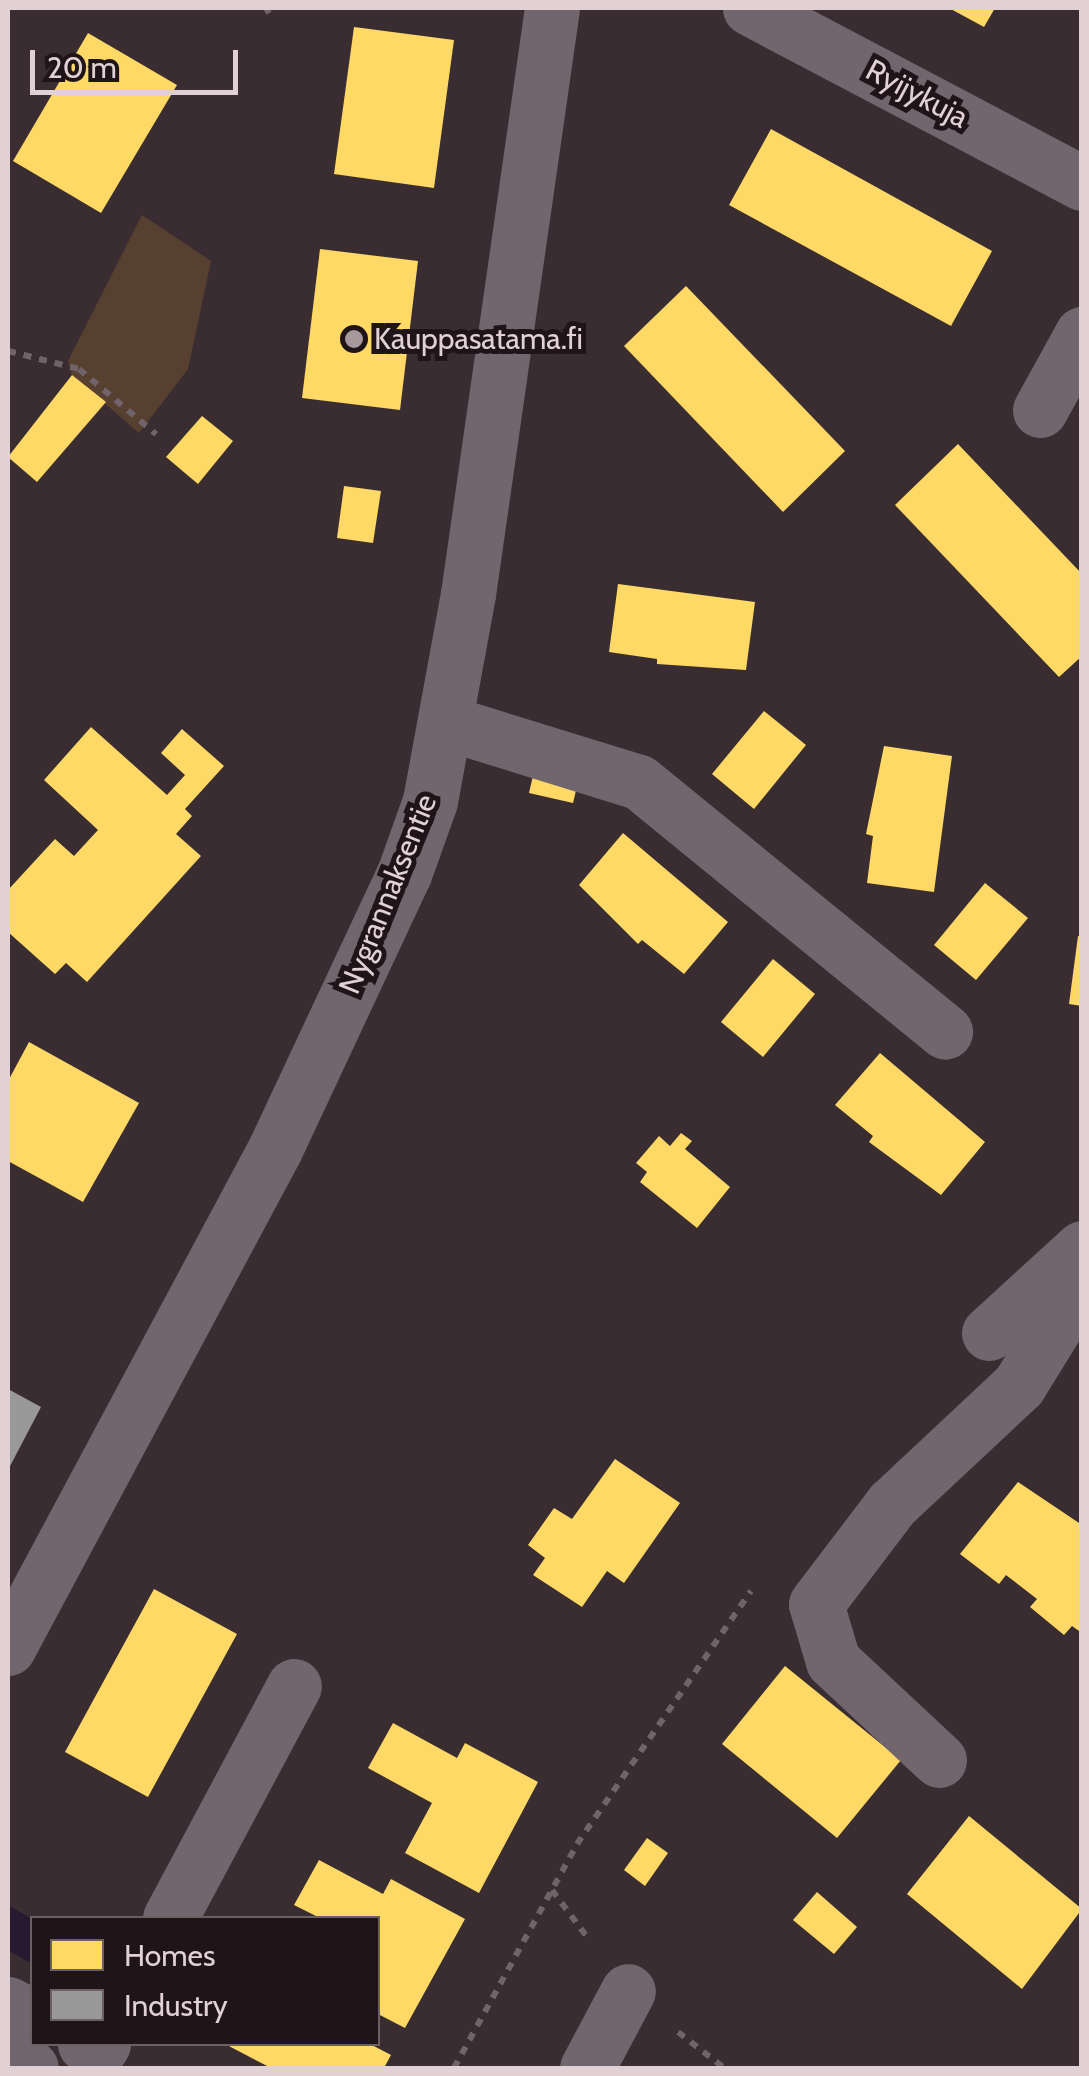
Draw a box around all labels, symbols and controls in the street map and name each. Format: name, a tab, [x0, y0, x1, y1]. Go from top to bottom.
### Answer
scale bar	[35, 30, 242, 92]
text: 20 m	[47, 49, 117, 86]
street label: Ryijykuja	[860, 52, 974, 136]
place label: Kauppasatama.fi	[374, 321, 583, 357]
marker: Kauppasatama.fi	[343, 328, 365, 350]
street label: Nygrannaksentie	[332, 789, 444, 999]
legend	[30, 1916, 380, 2046]
text: Homes	[124, 1937, 215, 1974]
text: Industry	[124, 1987, 228, 2024]

